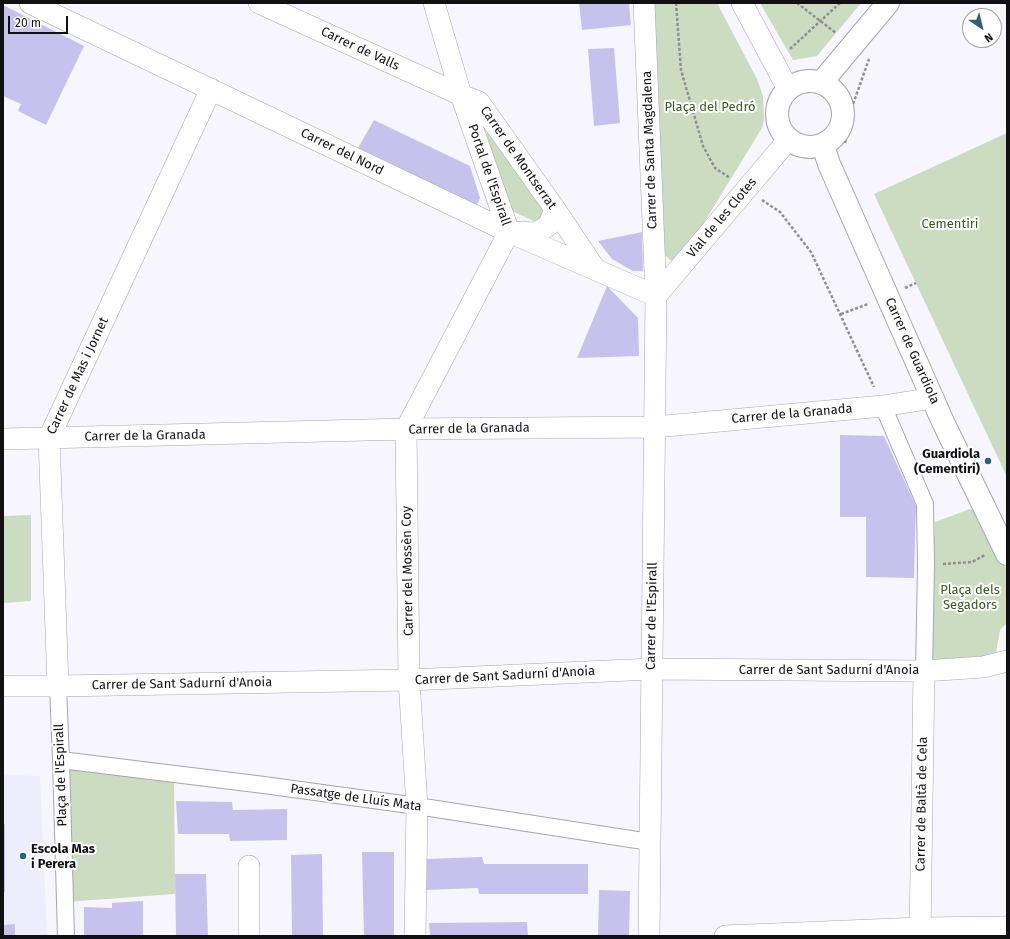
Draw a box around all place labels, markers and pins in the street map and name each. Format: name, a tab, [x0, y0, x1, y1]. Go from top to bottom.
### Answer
place label: Guardiola (Cementiri)	[914, 446, 980, 477]
marker: Guardiola (Cementiri)	[983, 456, 993, 466]
place label: Escola Mas i Perera	[31, 841, 95, 872]
marker: Escola Mas i Perera	[18, 851, 28, 861]

